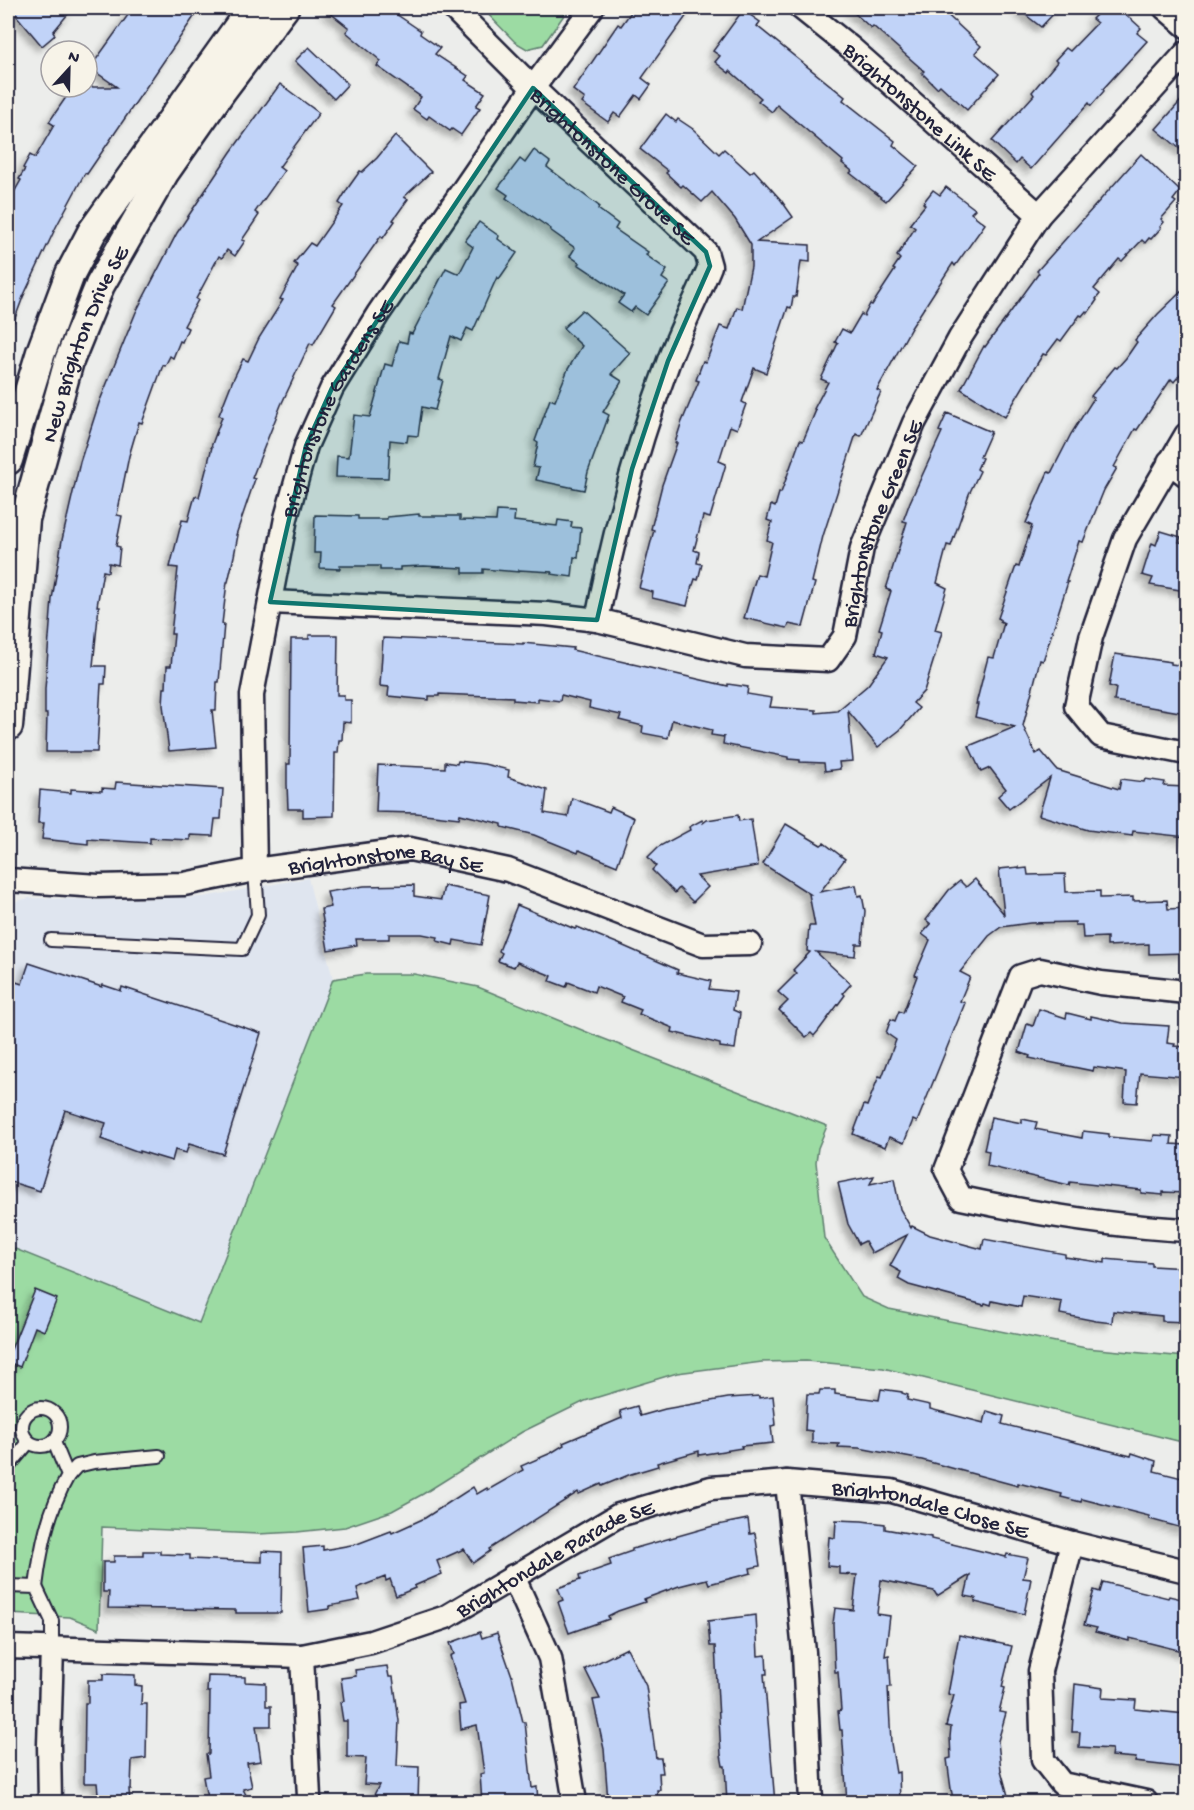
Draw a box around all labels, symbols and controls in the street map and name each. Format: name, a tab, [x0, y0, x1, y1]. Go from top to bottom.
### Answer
street label: Brightonstone Link SE	[836, 38, 1002, 189]
north arrow	[39, 39, 99, 99]
text: N	[65, 48, 82, 69]
street label: Brightonstone Grove SE	[523, 83, 700, 253]
street label: New Brighton Drive SE	[38, 241, 137, 446]
street label: Brightonstone Gardens SE	[277, 294, 402, 522]
street label: Brightonstone Green SE	[838, 416, 931, 631]
street label: Brightonstone Bay SE	[286, 839, 486, 882]
street label: Brightondale Close SE	[830, 1477, 1032, 1547]
street label: Brightondale Parade SE	[452, 1496, 659, 1626]

